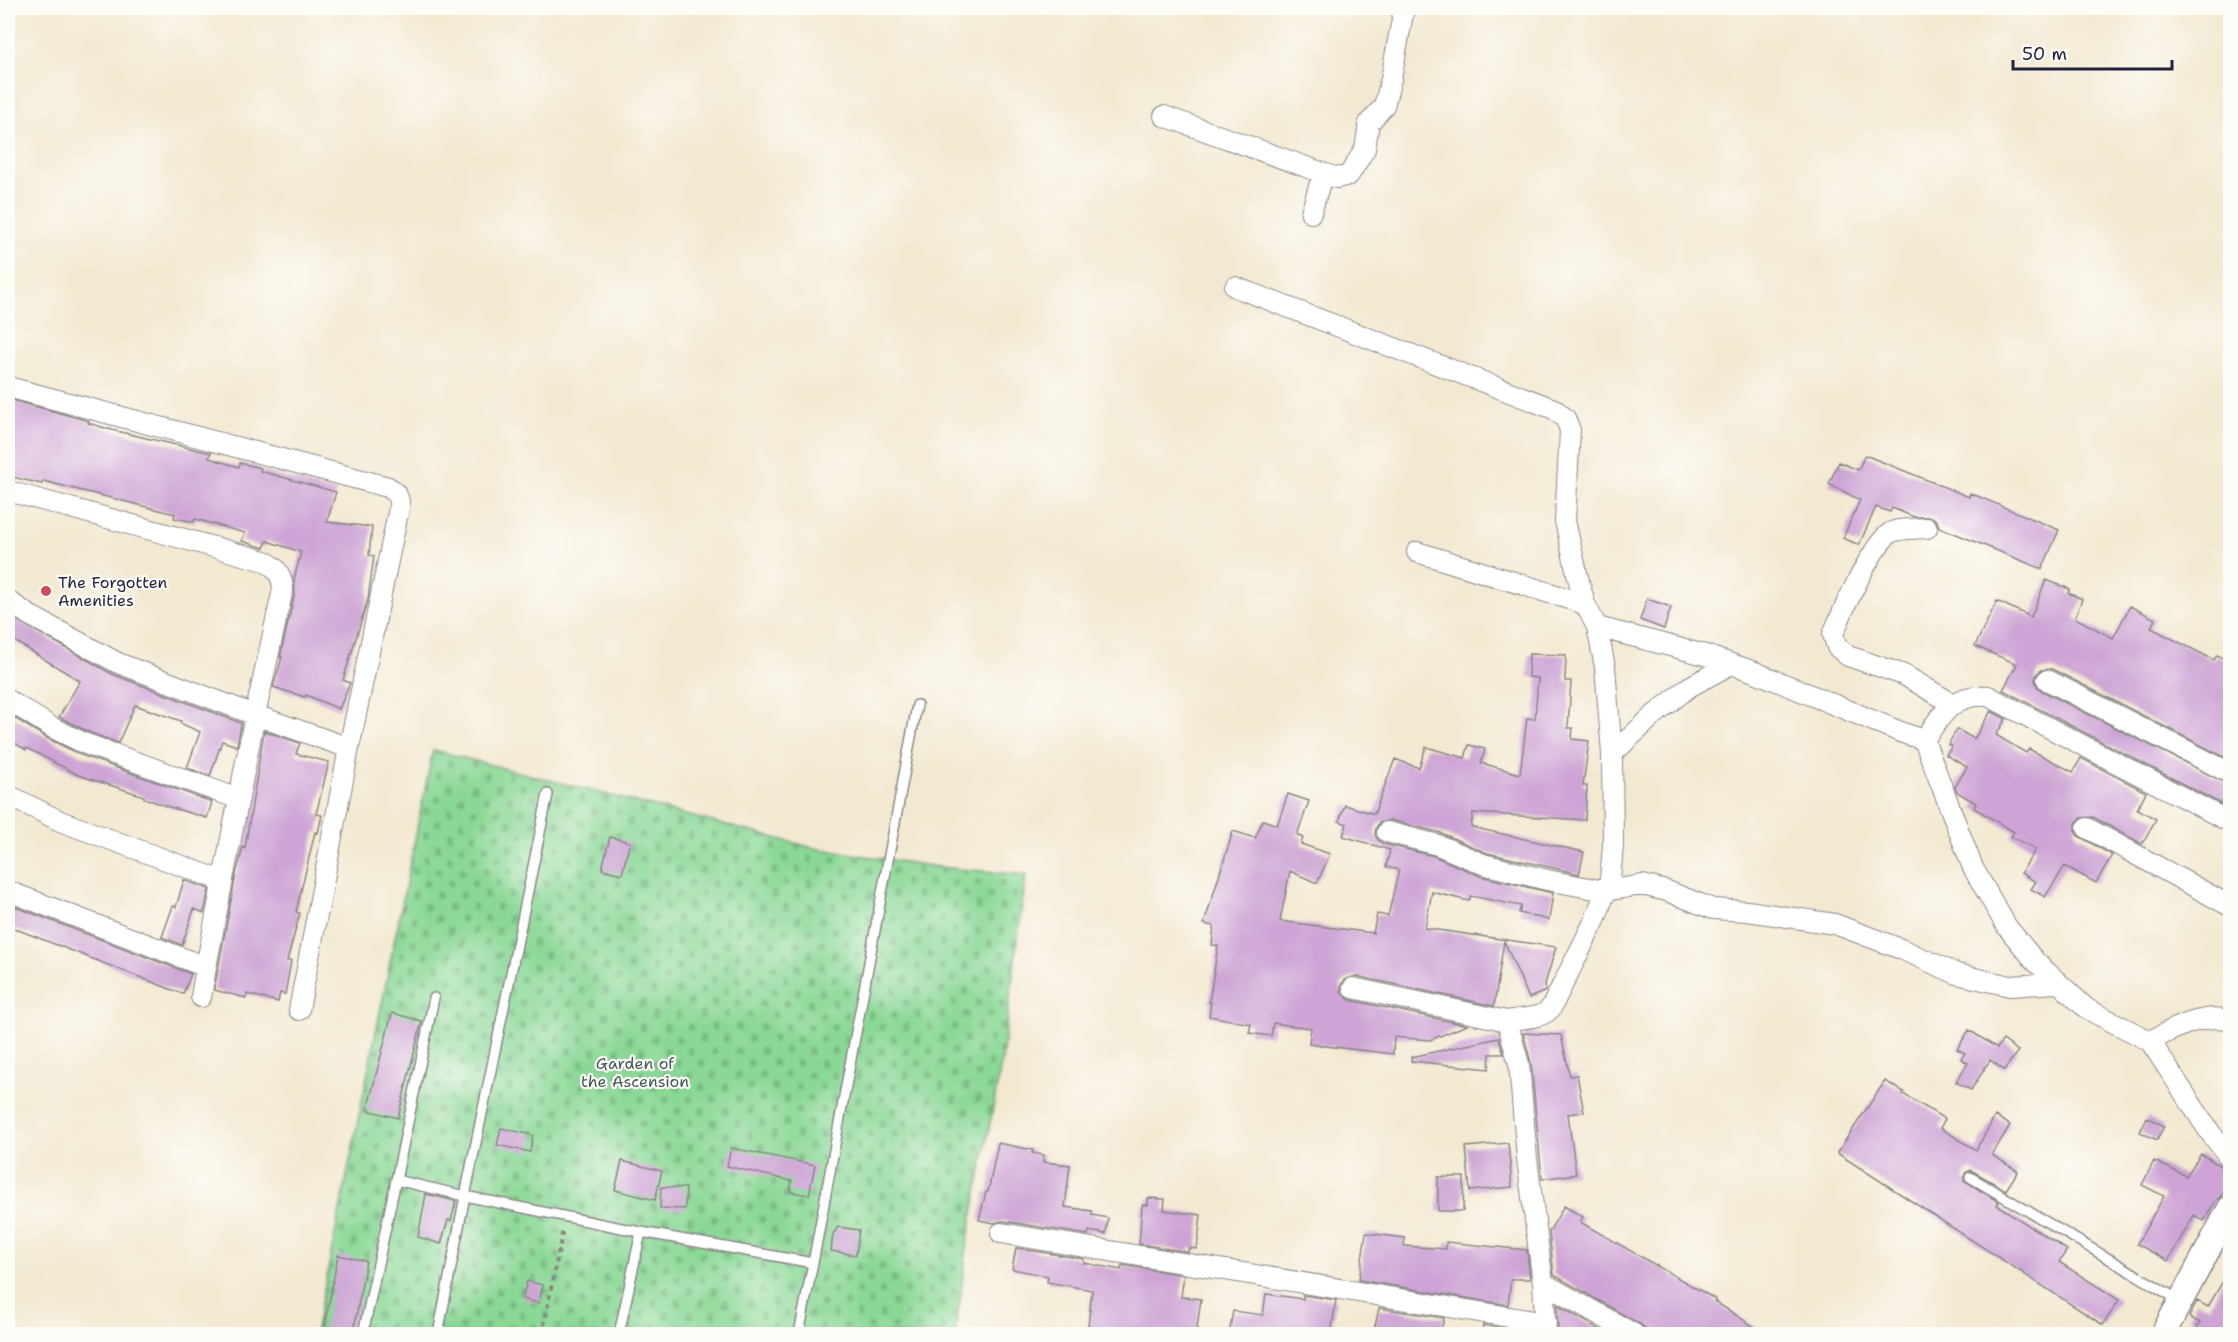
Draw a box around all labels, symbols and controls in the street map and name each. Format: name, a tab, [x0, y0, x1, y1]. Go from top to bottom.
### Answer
scale bar	[2013, 33, 2172, 71]
text: 50 m	[2022, 42, 2067, 66]
place label: The Forgotten Amenities	[58, 572, 168, 611]
marker: The Forgotten Amenities	[39, 584, 53, 598]
park label: Garden of the Ascension	[581, 1053, 689, 1092]

